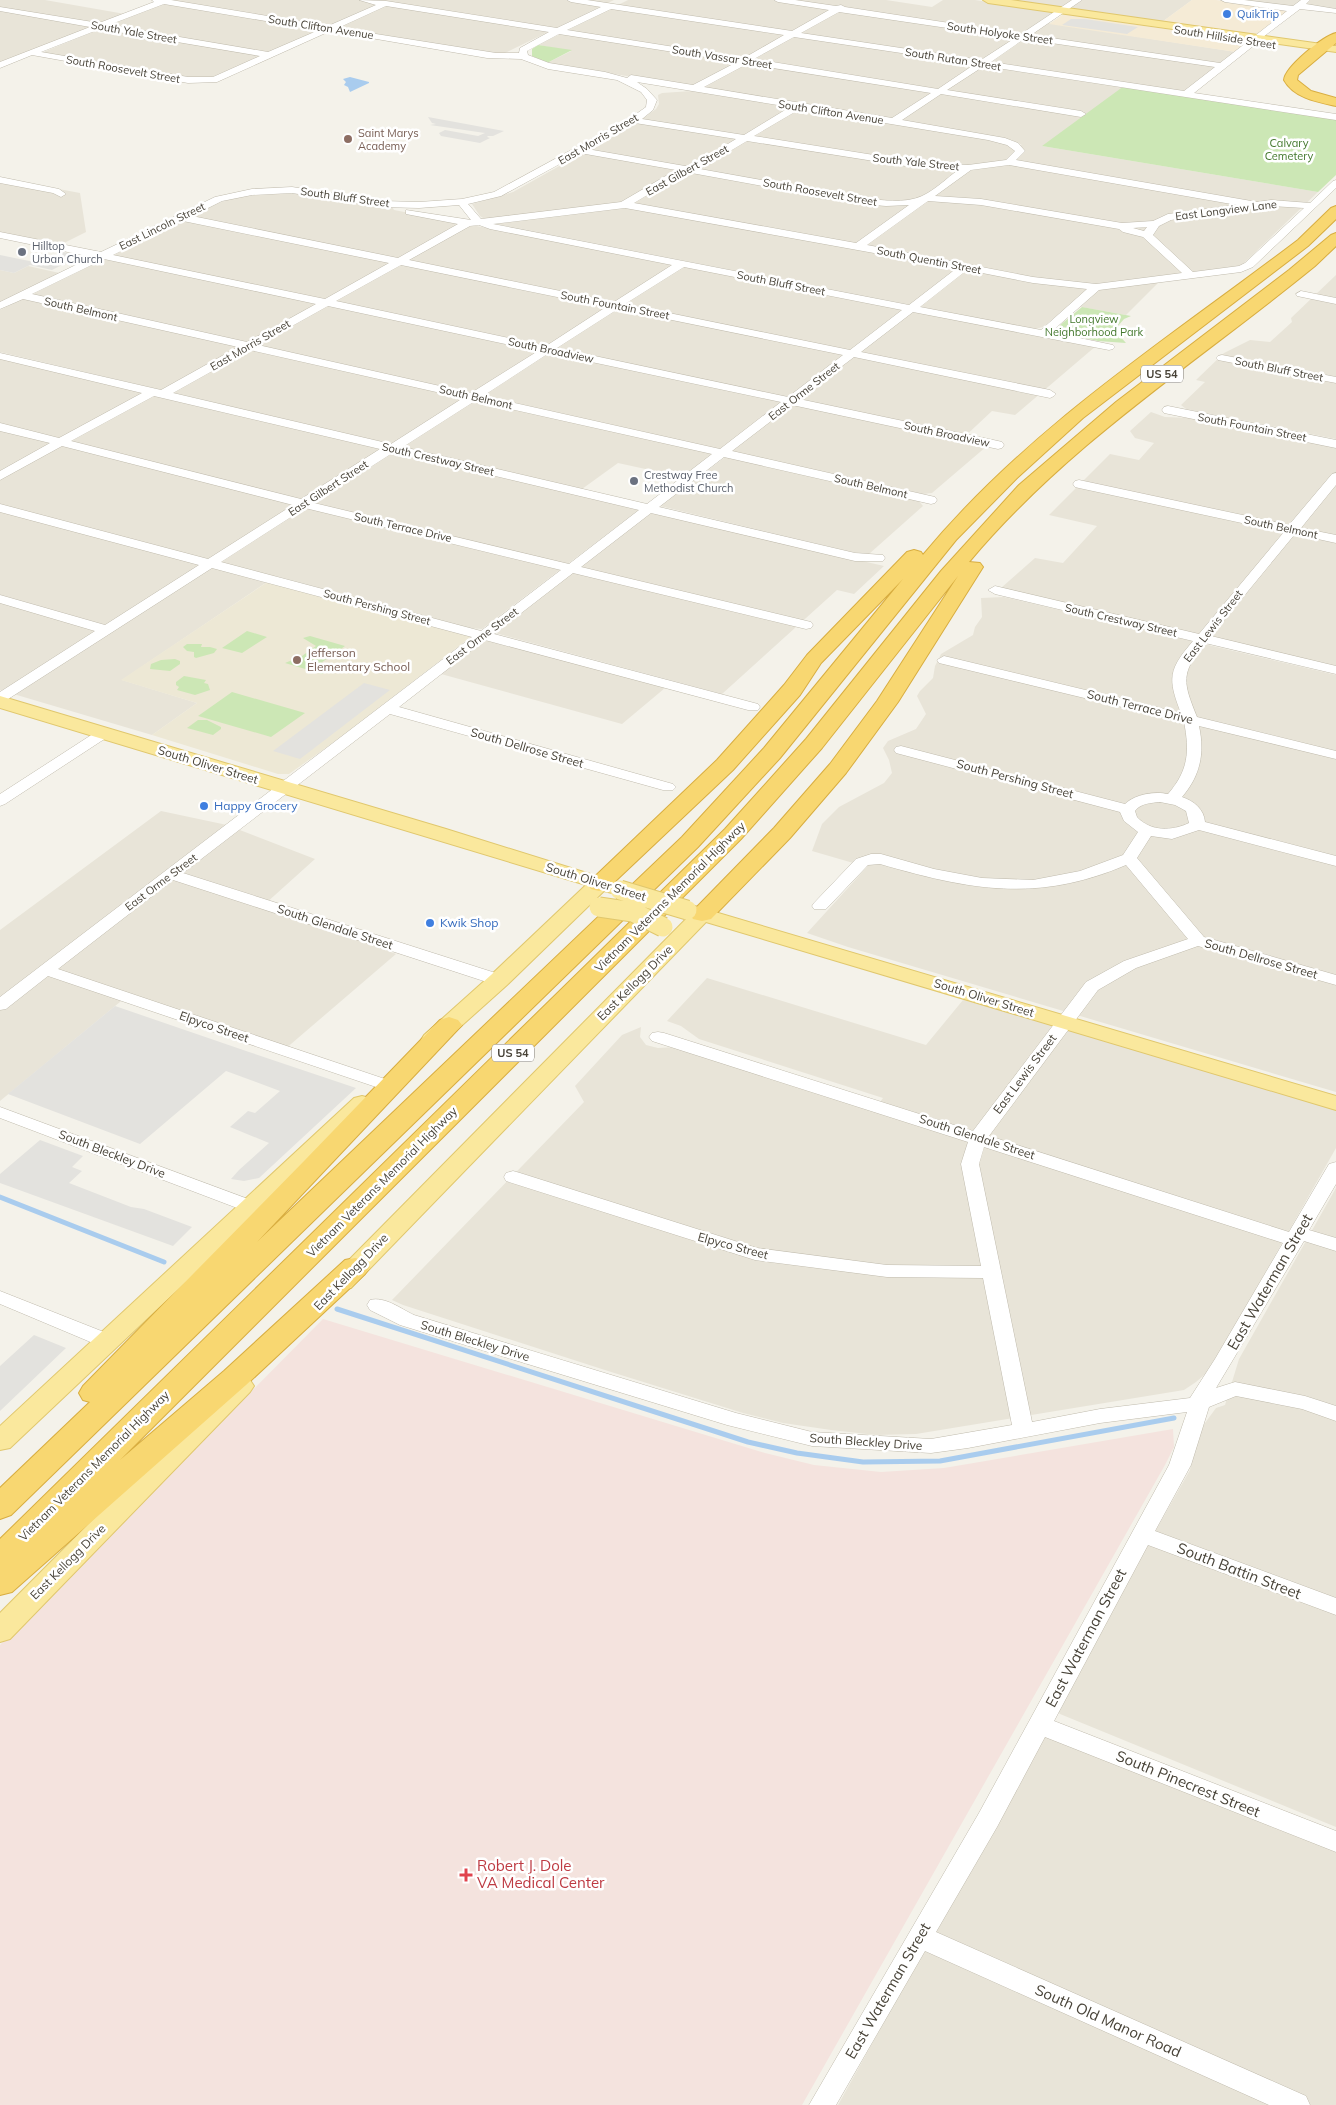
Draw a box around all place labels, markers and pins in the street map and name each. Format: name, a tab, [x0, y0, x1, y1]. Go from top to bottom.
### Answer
place label: QuikTrip	[1237, 7, 1280, 21]
marker: QuikTrip	[1221, 8, 1233, 20]
place label: Saint Marys Academy	[358, 126, 419, 153]
marker: Saint Marys Academy	[342, 133, 354, 145]
place label: Hilltop Urban Church	[32, 239, 103, 266]
marker: Hilltop Urban Church	[16, 246, 28, 258]
place label: Crestway Free Methodist Church	[644, 468, 733, 495]
marker: Crestway Free Methodist Church	[628, 475, 640, 487]
place label: Jefferson Elementary School	[307, 645, 410, 674]
marker: Jefferson Elementary School	[291, 654, 303, 666]
place label: Happy Grocery	[214, 798, 298, 813]
marker: Happy Grocery	[198, 800, 210, 812]
place label: Kwik Shop	[440, 915, 498, 930]
marker: Kwik Shop	[424, 917, 436, 929]
place label: Robert J. Dole VA Medical Center	[477, 1856, 605, 1892]
marker: Robert J. Dole VA Medical Center	[459, 1868, 473, 1882]

